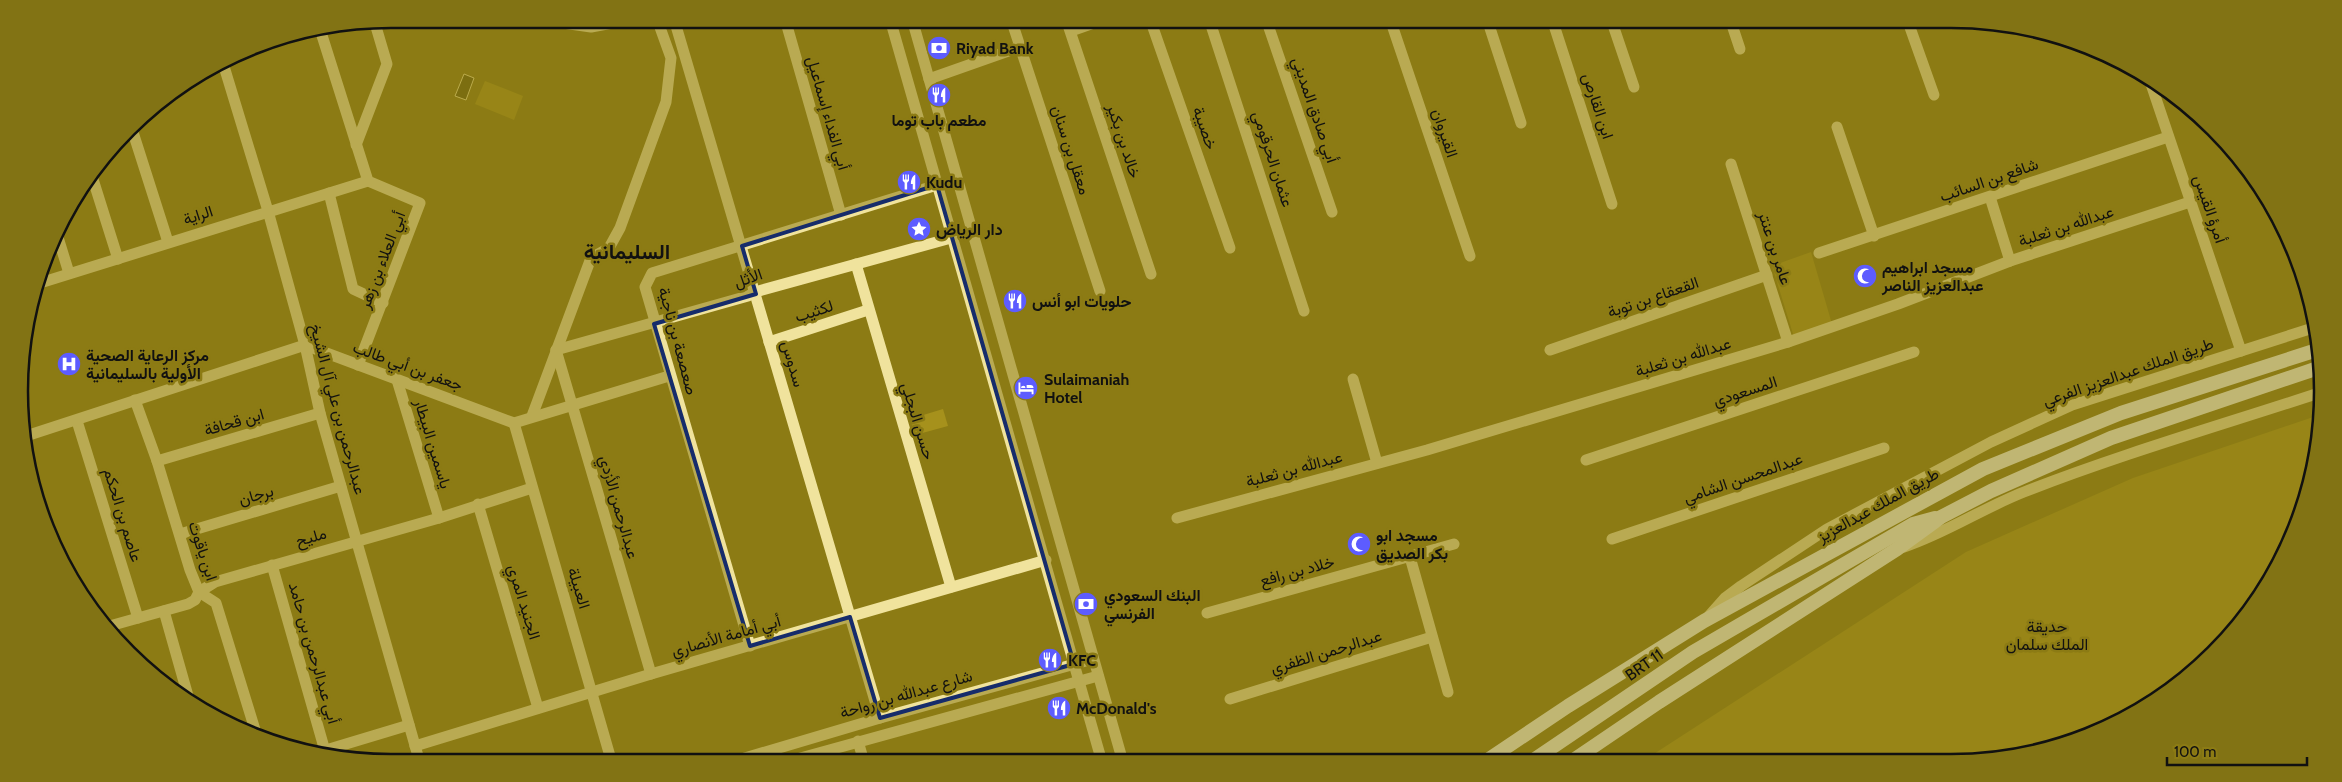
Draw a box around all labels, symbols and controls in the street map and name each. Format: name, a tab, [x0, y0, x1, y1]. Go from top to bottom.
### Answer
bank icon: Riyad Bank	[926, 35, 952, 61]
place label: Riyad Bank	[956, 39, 1034, 58]
street label: أبي الفداء إسماعيل	[799, 54, 853, 174]
street label: أبي صادق المديني	[1284, 55, 1342, 167]
street label: ابن القارص	[1577, 71, 1618, 142]
restaurant icon: مطعم باب توما	[926, 82, 952, 108]
street label: خالد بن بكير	[1102, 101, 1145, 181]
street label: معقل بن سنان	[1047, 103, 1094, 197]
street label: خصيبة	[1189, 104, 1221, 152]
street label: القيروان	[1427, 106, 1462, 160]
street label: عثمان الحرقومي	[1245, 109, 1297, 211]
place label: مطعم باب توما	[891, 111, 987, 131]
street label: شافع بن السائب	[1937, 154, 2041, 208]
restaurant icon: Kudu	[896, 169, 922, 195]
street label: أمرؤ القيس	[2189, 172, 2231, 246]
place label: Kudu	[926, 173, 962, 192]
street label: الراية	[181, 201, 216, 230]
street label: عبدالله بن ثعلبة	[2016, 202, 2116, 251]
street label: أبي العلاء بن زهر	[354, 208, 413, 314]
street label: عامر بن عنتر	[1753, 208, 1796, 288]
place icon: دار الرياض	[906, 216, 932, 242]
place label: دار الرياض	[936, 220, 1003, 240]
district label: السليمانية	[584, 239, 670, 264]
place label: مسجد ابراهيم عبدالعزيز الناصر	[1881, 258, 1983, 296]
mosque icon: مسجد ابراهيم عبدالعزيز الناصر	[1852, 263, 1878, 289]
street label: الأثل	[731, 264, 765, 293]
street label: القعقاع بن توبة	[1605, 273, 1702, 323]
street label: صعصعة بن ناجية	[654, 285, 702, 397]
restaurant icon: حلويات ابو أنس	[1002, 288, 1028, 314]
place label: حلويات ابو أنس	[1032, 292, 1131, 312]
street label: لكثيب	[792, 296, 836, 326]
street label: عبدالرحمن بن علي آل الشيخ	[302, 322, 370, 498]
street label: عبدالله بن ثعلبة	[1633, 333, 1733, 382]
street label: طريق الملك عبدالعزيز الفرعي	[2040, 334, 2217, 414]
street label: جعفر بن أبي طالب	[349, 337, 466, 399]
street label: سدوس	[776, 339, 809, 390]
place label: مركز الرعاية الصحية الأولية بالسليمانية	[86, 346, 209, 384]
hospital icon: مركز الرعاية الصحية الأولية بالسليمانية	[56, 351, 82, 377]
place label: Sulaimaniah Hotel	[1044, 370, 1129, 407]
street label: المسعودي	[1711, 372, 1781, 414]
hotel icon: Sulaimaniah Hotel	[1013, 375, 1039, 401]
street label: حسن البجلي	[893, 380, 939, 463]
street label: ياسمين البيطار	[409, 396, 456, 491]
street label: ابن قحافة	[202, 404, 266, 441]
street label: عبدالله بن ثعلبة	[1244, 447, 1345, 492]
street label: عبدالمحسن الشامي	[1681, 449, 1806, 511]
street label: عبدالرحمن الأزدي	[591, 453, 643, 562]
street label: طريق الملك عبدالعزيز	[1813, 464, 1943, 548]
street label: عاصم بن الحكم	[99, 466, 146, 564]
street label: برجان	[236, 481, 276, 510]
street label: ابن ياقوت	[184, 519, 221, 583]
street label: مليح	[293, 524, 329, 552]
place label: مسجد ابو بكر الصديق	[1376, 526, 1448, 564]
mosque icon: مسجد ابو بكر الصديق	[1346, 531, 1372, 557]
street label: خلاد بن رافع	[1258, 552, 1337, 592]
street label: الجنيد المري	[500, 562, 544, 643]
street label: العبيلة	[564, 565, 594, 611]
street label: أبي عبدالرحمن بن حامد	[281, 580, 343, 727]
place label: البنك السعودي الفرنسي	[1104, 586, 1201, 627]
bank icon: البنك السعودي الفرنسي	[1073, 591, 1099, 617]
street label: أبي أمامة الأنصاري	[669, 611, 784, 665]
park label: حديقة الملك سلمان	[2006, 617, 2088, 654]
street label: عبدالرحمن الظفري	[1268, 626, 1385, 682]
street label: BRT 11	[1622, 645, 1666, 685]
restaurant icon: KFC	[1037, 647, 1063, 673]
place label: KFC	[1068, 651, 1096, 670]
street label: شارع عبدالله بن رواحة	[838, 666, 975, 724]
restaurant icon: McDonald's	[1046, 695, 1072, 721]
place label: McDonald's	[1076, 699, 1157, 718]
scale bar	[2167, 734, 2307, 766]
text: 100 m	[2174, 743, 2216, 761]

